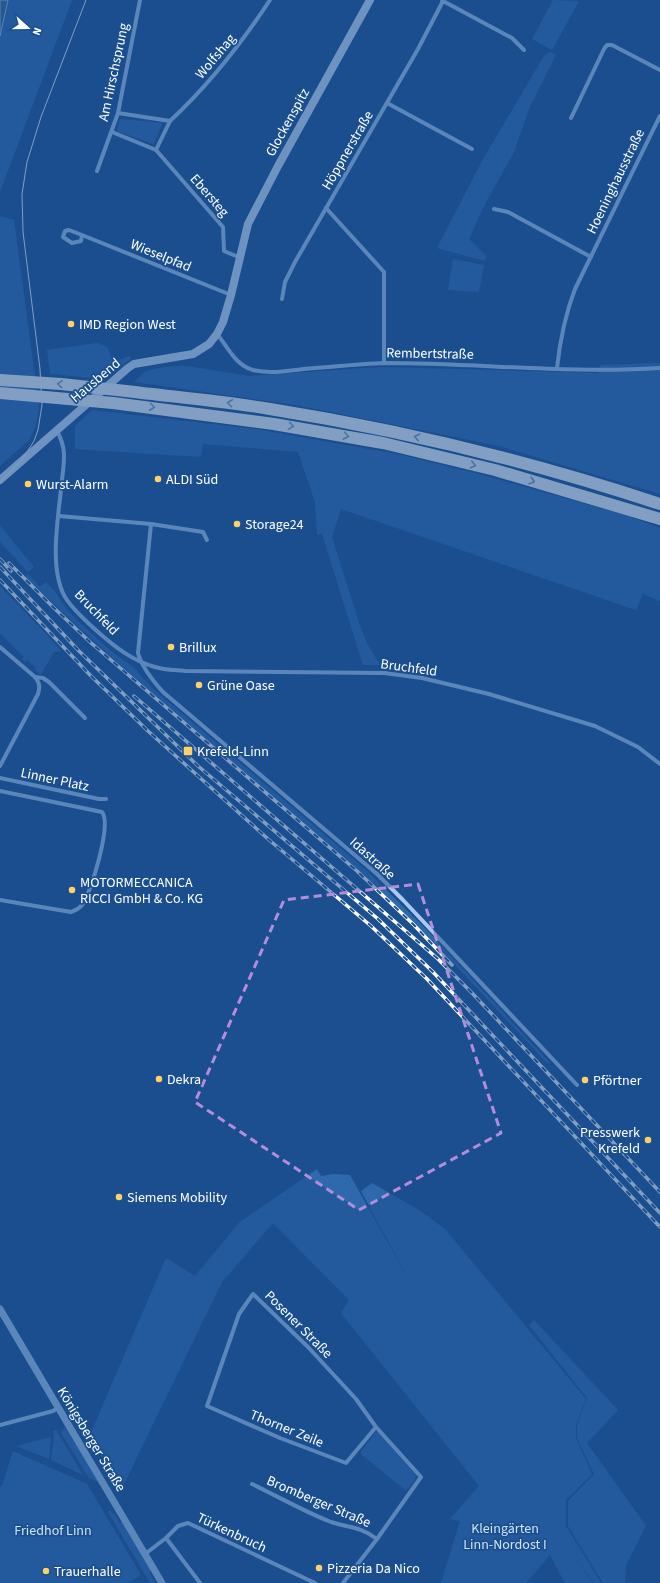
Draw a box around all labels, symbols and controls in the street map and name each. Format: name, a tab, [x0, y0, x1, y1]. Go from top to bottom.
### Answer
north arrow	[8, 8, 48, 48]
street label: Am Hirschsprung	[94, 21, 134, 123]
text: N	[29, 25, 45, 38]
street label: Wolfshag	[191, 30, 241, 84]
street label: Glockenspitz	[261, 85, 315, 160]
street label: Höppnerstraße	[317, 107, 379, 194]
street label: Hoeninghausstraße	[582, 126, 650, 237]
street label: Ebersteg	[185, 170, 233, 221]
street label: Wieselpfad	[127, 235, 194, 277]
place label: IMD Region West	[79, 315, 176, 335]
marker: IMD Region West	[66, 319, 76, 329]
street label: Rembertstraße	[386, 343, 474, 365]
street label: Hausbend	[66, 354, 125, 408]
one-way arrow	[57, 380, 63, 389]
one-way arrow	[227, 399, 233, 408]
one-way arrow	[149, 403, 155, 412]
one-way arrow	[288, 421, 294, 430]
one-way arrow	[343, 432, 349, 440]
one-way arrow	[414, 434, 420, 442]
one-way arrow	[470, 460, 476, 468]
place label: ALDI Süd	[166, 470, 218, 490]
marker: ALDI Süd	[153, 474, 163, 484]
place label: Wurst-Alarm	[36, 475, 108, 495]
one-way arrow	[528, 476, 535, 485]
marker: Wurst-Alarm	[23, 479, 33, 489]
place label: Storage24	[245, 515, 304, 535]
marker: Storage24	[232, 519, 242, 529]
street label: Bruchfeld	[69, 585, 123, 640]
place label: Brillux	[179, 638, 217, 658]
marker: Brillux	[166, 642, 176, 652]
street label: Bruchfeld	[379, 654, 438, 682]
place label: Grüne Oase	[207, 676, 275, 696]
marker: Grüne Oase	[194, 680, 204, 690]
place label: Krefeld-Linn	[197, 742, 269, 762]
marker: Krefeld-Linn	[182, 745, 194, 757]
street label: Linner Platz	[19, 763, 91, 797]
street label: Idastraße	[345, 833, 400, 885]
place label: MOTORMECCANICA RICCI GmbH & Co. KG	[80, 873, 203, 909]
marker: MOTORMECCANICA RICCI GmbH & Co. KG	[67, 885, 77, 895]
place label: Dekra	[167, 1070, 201, 1090]
place label: Pförtner	[593, 1071, 642, 1091]
marker: Dekra	[154, 1074, 164, 1084]
marker: Pförtner	[580, 1075, 590, 1085]
place label: Presswerk Krefeld	[580, 1123, 640, 1159]
marker: Presswerk Krefeld	[643, 1135, 653, 1145]
place label: Siemens Mobility	[127, 1188, 227, 1208]
marker: Siemens Mobility	[114, 1192, 124, 1202]
street label: Posener Straße	[260, 1286, 337, 1363]
street label: Königsberger Straße	[52, 1383, 130, 1496]
street label: Thorner Zeile	[247, 1405, 327, 1453]
street label: Bromberger Straße	[263, 1471, 374, 1533]
street label: Türkenbruch	[193, 1508, 270, 1558]
park label: Kleingärten Linn-Nordost I	[463, 1519, 547, 1555]
park label: Friedhof Linn	[14, 1521, 92, 1541]
place label: Pizzeria Da Nico	[327, 1559, 420, 1579]
place label: Trauerhalle	[54, 1562, 121, 1582]
marker: Pizzeria Da Nico	[314, 1563, 324, 1573]
marker: Trauerhalle	[41, 1566, 51, 1576]

